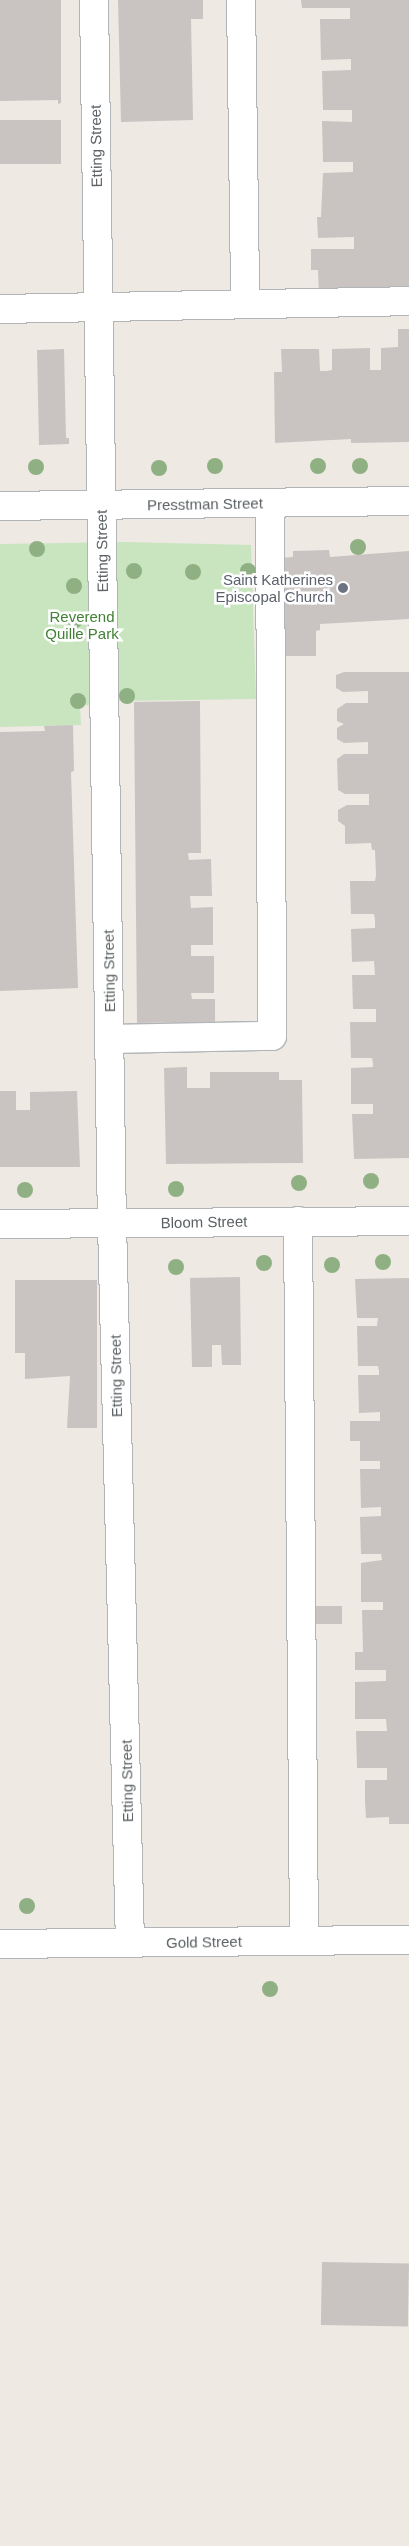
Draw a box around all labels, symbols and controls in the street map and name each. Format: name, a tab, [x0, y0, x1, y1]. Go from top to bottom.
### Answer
street label: Etting Street	[86, 105, 106, 187]
street label: Presstman Street	[147, 494, 263, 514]
street label: Etting Street	[92, 510, 112, 592]
place label: Saint Katherines Episcopal Church	[215, 570, 333, 605]
marker: Saint Katherines Episcopal Church	[337, 582, 349, 594]
park label: Reverend Quille Park	[45, 607, 119, 642]
street label: Etting Street	[99, 930, 119, 1012]
street label: Bloom Street	[160, 1212, 248, 1232]
street label: Etting Street	[106, 1335, 126, 1417]
street label: Etting Street	[117, 1740, 137, 1822]
street label: Gold Street	[166, 1932, 242, 1952]

